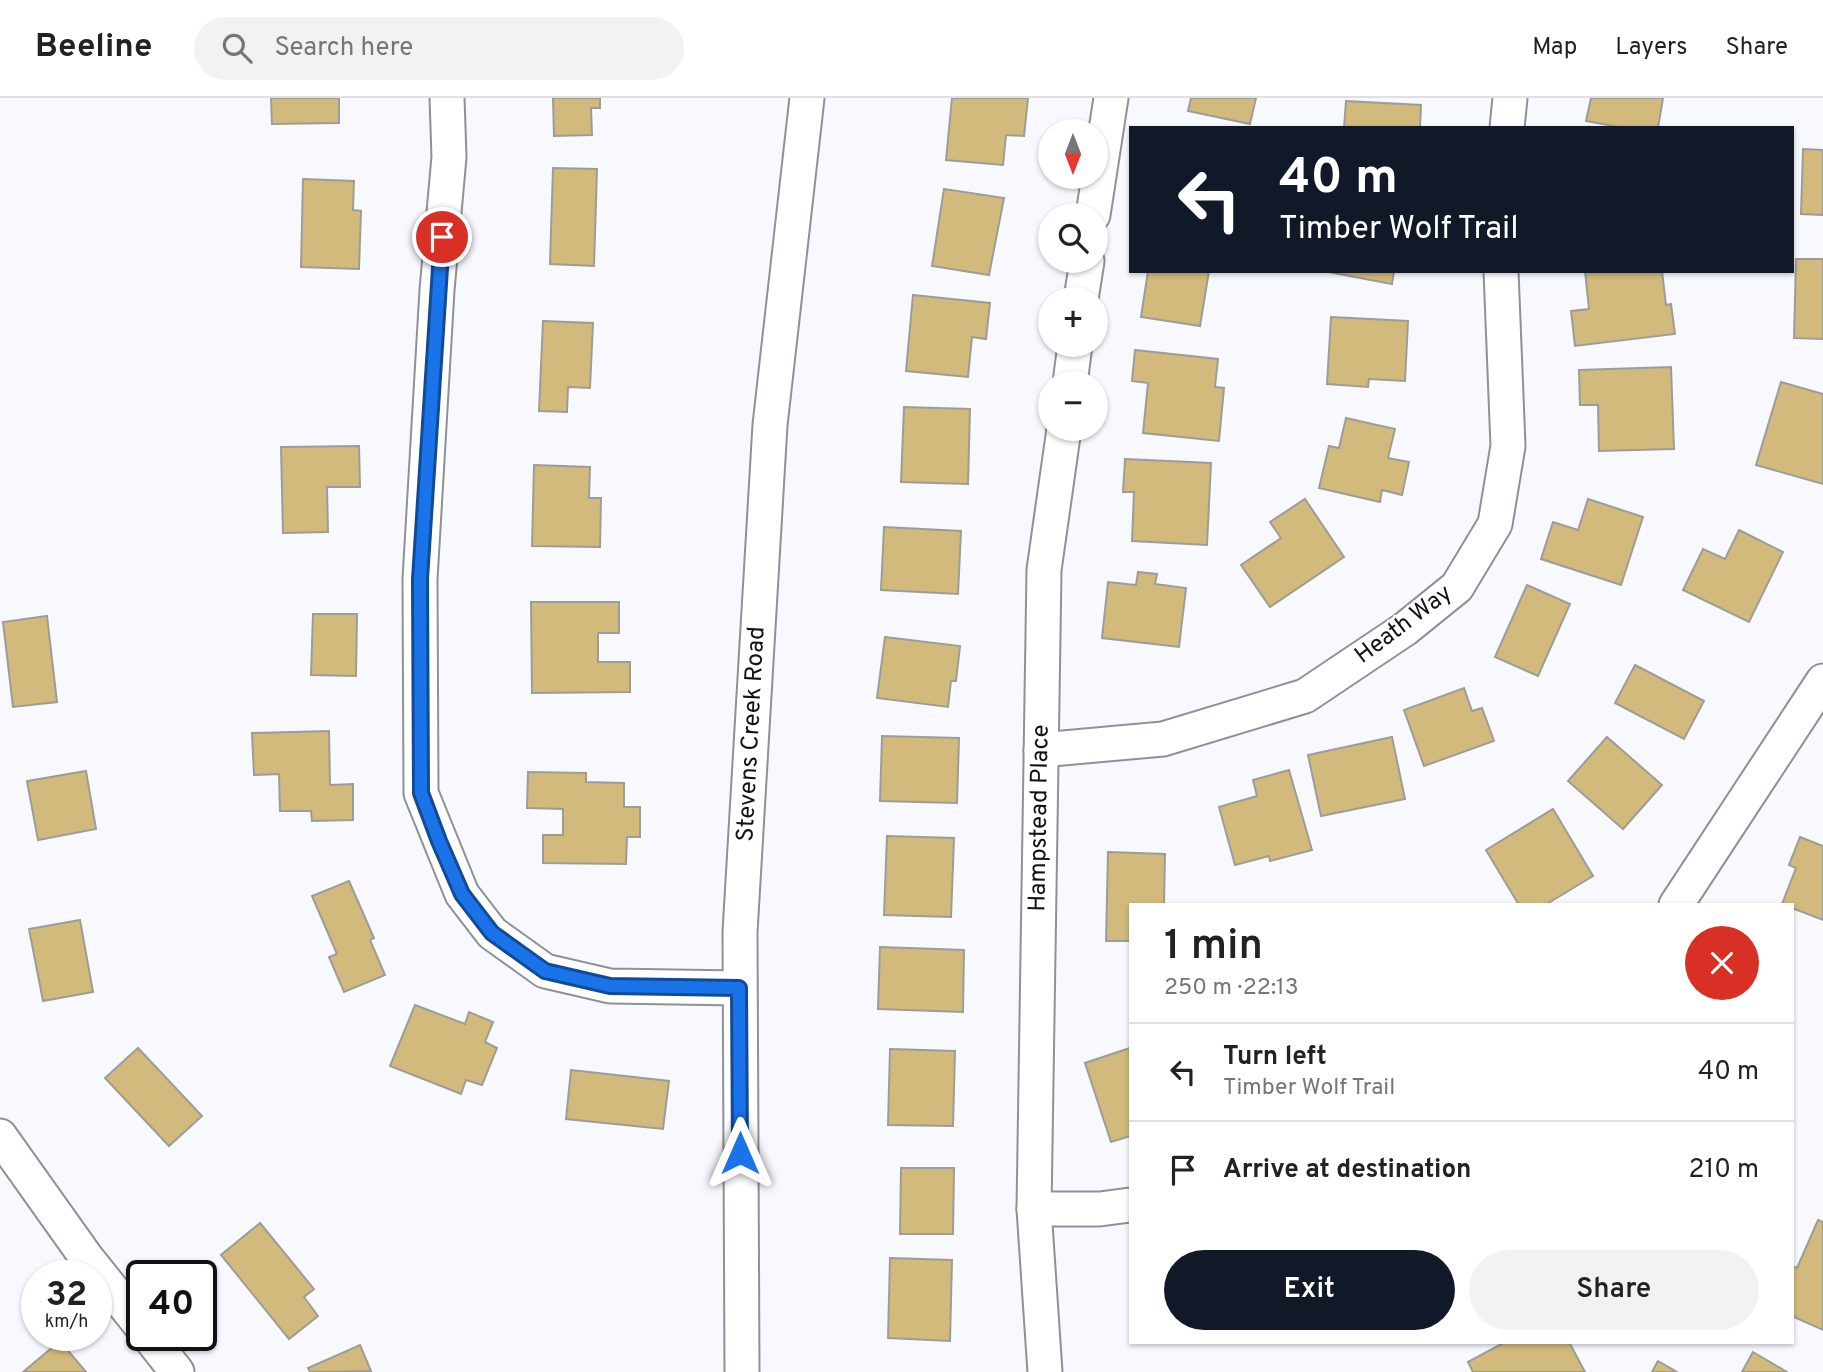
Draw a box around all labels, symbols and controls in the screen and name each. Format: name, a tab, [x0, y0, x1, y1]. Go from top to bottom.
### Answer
search box	[194, 17, 684, 80]
text: Beeline	[35, 27, 152, 69]
icon: search	[218, 29, 256, 67]
text: Search here	[274, 32, 413, 65]
text: Map	[1532, 33, 1577, 63]
text: Layers	[1615, 33, 1687, 63]
text: Share	[1725, 33, 1788, 63]
north arrow	[1038, 119, 1108, 189]
map controls	[1038, 119, 1108, 441]
text: 40 m	[1279, 149, 1398, 211]
icon: left	[1164, 154, 1255, 245]
button: search	[1038, 203, 1108, 273]
pin	[412, 207, 472, 267]
text: Timber Wolf Trail	[1279, 210, 1519, 250]
icon: arrive	[423, 218, 461, 256]
button: +	[1038, 287, 1108, 357]
button: −	[1038, 371, 1108, 441]
street label: Heath Way	[1349, 579, 1459, 671]
street label: Stevens Creek Road	[731, 626, 773, 842]
street label: Hampstead Place	[1023, 724, 1057, 912]
text: 1 min	[1164, 921, 1263, 974]
button: close	[1685, 926, 1759, 1000]
text: 250 m · 22:13	[1164, 974, 1299, 1003]
text: Turn left	[1223, 1041, 1327, 1074]
icon: left	[1164, 1053, 1202, 1091]
text: 40 m	[1698, 1056, 1759, 1089]
text: Timber Wolf Trail	[1223, 1074, 1395, 1103]
position arrow	[703, 1116, 777, 1190]
icon: arrive	[1164, 1151, 1202, 1189]
text: Arrive at destination	[1223, 1154, 1471, 1187]
text: 210 m	[1689, 1154, 1759, 1187]
button: Exit	[1164, 1250, 1455, 1330]
button: Share	[1469, 1250, 1759, 1330]
speed limit sign: 40	[126, 1260, 217, 1351]
text: 32	[46, 1274, 87, 1318]
text: km/h	[45, 1311, 88, 1334]

